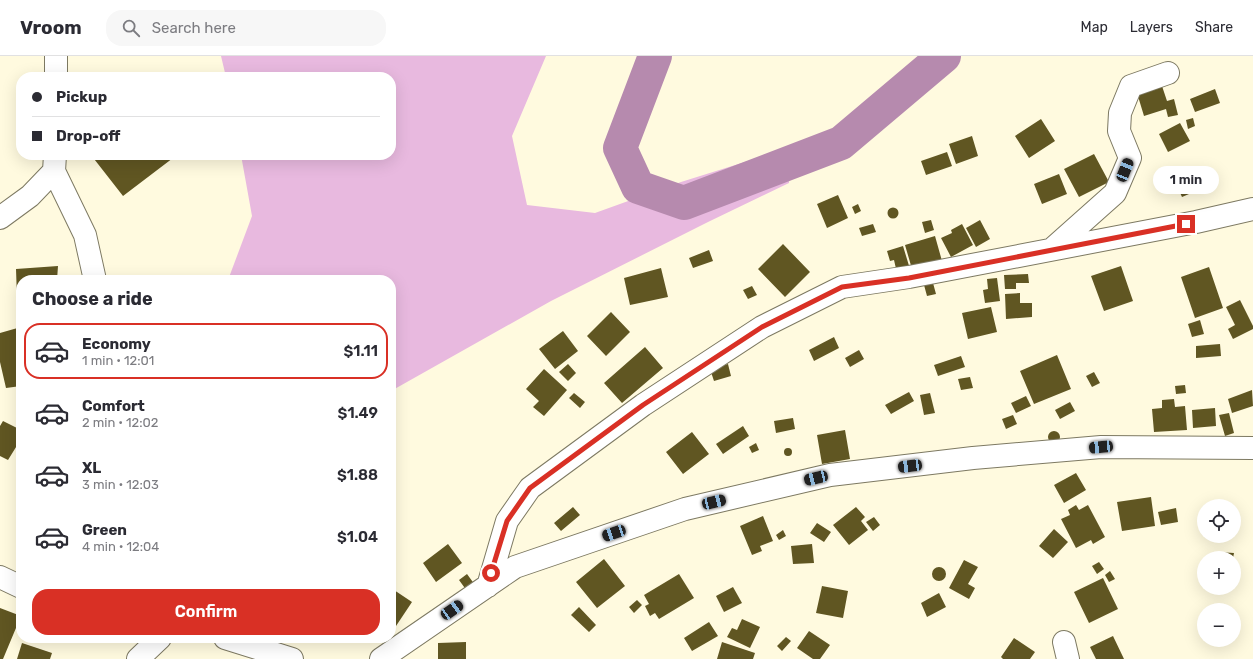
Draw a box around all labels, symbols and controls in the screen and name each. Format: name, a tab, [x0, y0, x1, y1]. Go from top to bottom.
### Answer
search box	[106, 10, 386, 46]
text: Vroom	[20, 16, 82, 39]
icon: search	[120, 17, 142, 39]
text: Search here	[152, 19, 236, 37]
text: Map	[1081, 19, 1108, 36]
text: Layers	[1130, 19, 1173, 36]
text: Share	[1195, 19, 1233, 36]
text: Pickup	[56, 88, 107, 106]
text: Drop-off	[56, 127, 120, 145]
car	[1115, 157, 1135, 183]
callout: 1 min	[1153, 166, 1219, 194]
text: 1 min	[1170, 172, 1202, 187]
route end	[1177, 215, 1195, 233]
text: Choose a ride	[32, 288, 153, 310]
icon: car	[34, 333, 70, 369]
text: Economy	[82, 335, 151, 353]
text: $1.11	[343, 342, 378, 360]
text: 1 min · 12:01	[82, 353, 154, 368]
icon: car	[34, 395, 70, 431]
text: Comfort	[82, 397, 145, 415]
text: $1.49	[338, 404, 378, 422]
text: 2 min · 12:02	[82, 415, 158, 430]
car	[1089, 440, 1113, 454]
icon: car	[34, 457, 70, 493]
text: XL	[82, 459, 101, 477]
car	[897, 459, 923, 473]
text: $1.88	[337, 466, 378, 484]
car	[803, 469, 829, 487]
text: 3 min · 12:03	[82, 477, 159, 492]
car	[701, 493, 727, 511]
map controls	[1197, 499, 1241, 647]
button: locate	[1197, 499, 1241, 543]
icon: car	[34, 519, 70, 555]
text: Green	[82, 521, 127, 539]
car	[601, 523, 627, 543]
text: $1.04	[337, 528, 378, 546]
text: 4 min · 12:04	[82, 539, 159, 554]
button: +	[1197, 551, 1241, 595]
route start	[482, 564, 500, 582]
button: Confirm	[32, 589, 380, 635]
car	[439, 598, 465, 622]
button: −	[1197, 603, 1241, 647]

